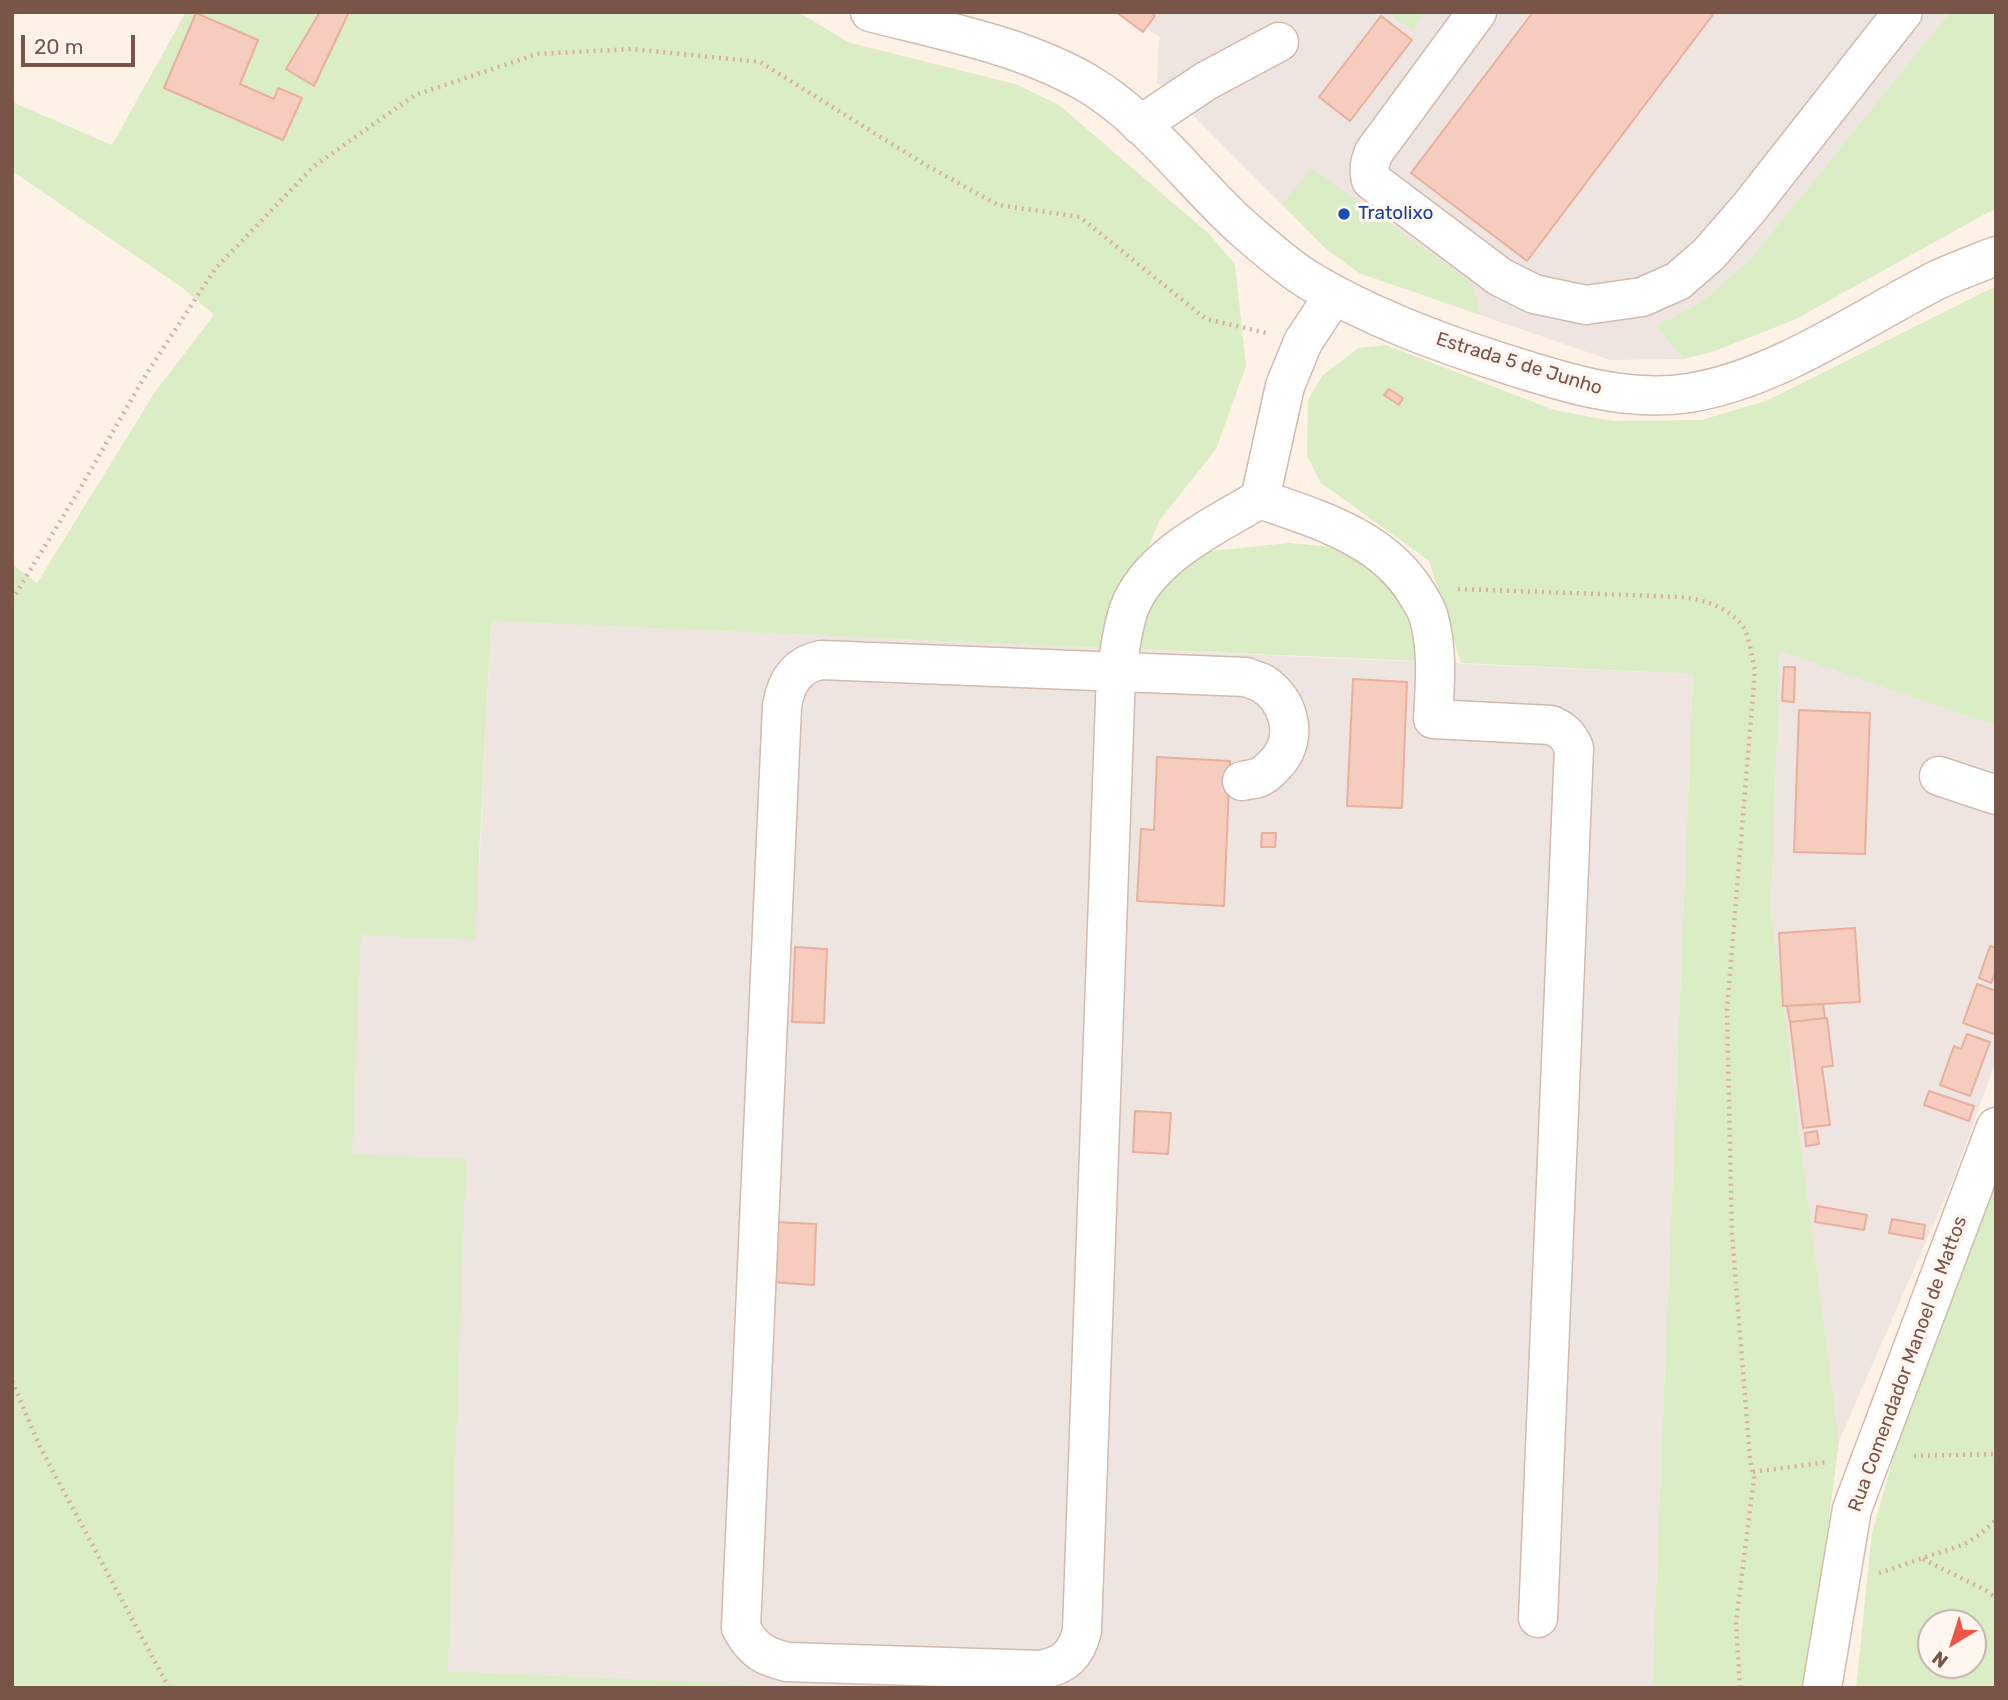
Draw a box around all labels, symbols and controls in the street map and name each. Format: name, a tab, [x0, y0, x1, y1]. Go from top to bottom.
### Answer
scale bar	[24, 21, 138, 65]
text: 20 m	[34, 34, 83, 59]
place label: Tratolixo	[1358, 203, 1433, 225]
marker: Tratolixo	[1336, 206, 1352, 222]
street label: Estrada 5 de Junho	[1433, 328, 1605, 400]
street label: Rua Comendador Manoel de Mattos	[1844, 1213, 1972, 1515]
north arrow	[1917, 1609, 1987, 1679]
text: N	[1928, 1646, 1952, 1673]

